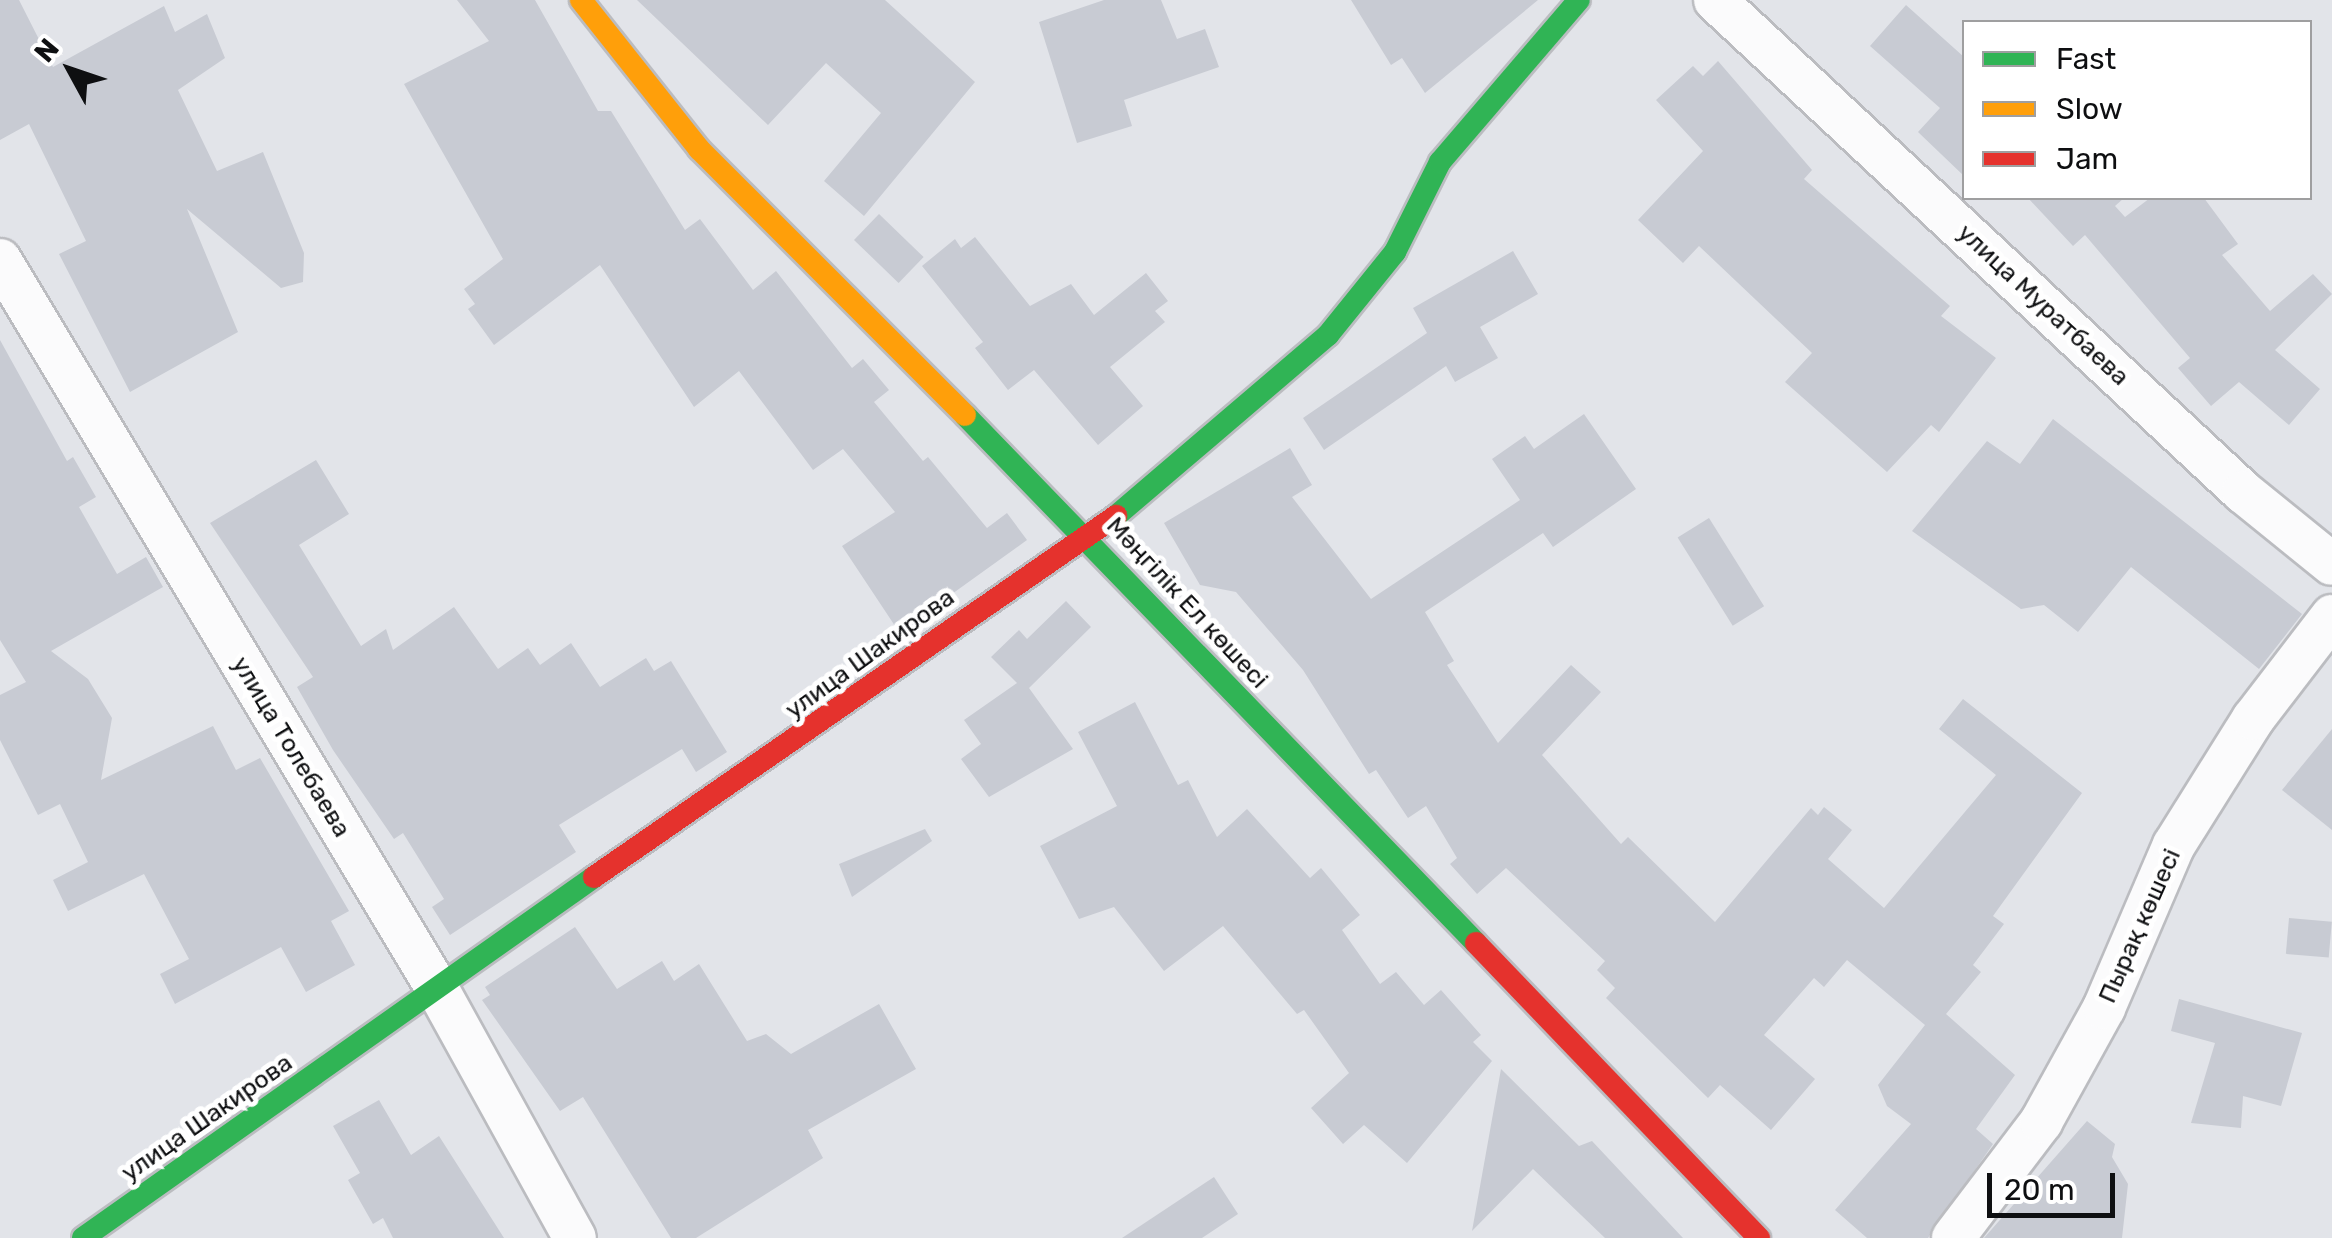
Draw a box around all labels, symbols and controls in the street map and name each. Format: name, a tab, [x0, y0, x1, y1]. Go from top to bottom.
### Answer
north arrow	[20, 20, 120, 120]
legend	[1962, 20, 2312, 200]
text: N	[28, 32, 66, 69]
text: Fast	[2056, 41, 2116, 77]
text: Slow	[2056, 91, 2123, 127]
text: Jam	[2056, 141, 2118, 177]
street label: улица Муратбаева	[1951, 218, 2135, 392]
street label: Мәңгілік Ел көшесі	[1100, 511, 1274, 695]
street label: улица Шакирова	[780, 583, 960, 725]
street label: улица Толебаева	[225, 651, 357, 843]
street label: Пырақ көшесі	[2093, 844, 2187, 1008]
street label: улица Шакирова	[116, 1048, 298, 1188]
scale bar	[1992, 1153, 2120, 1215]
text: 20 m	[2004, 1172, 2075, 1208]

